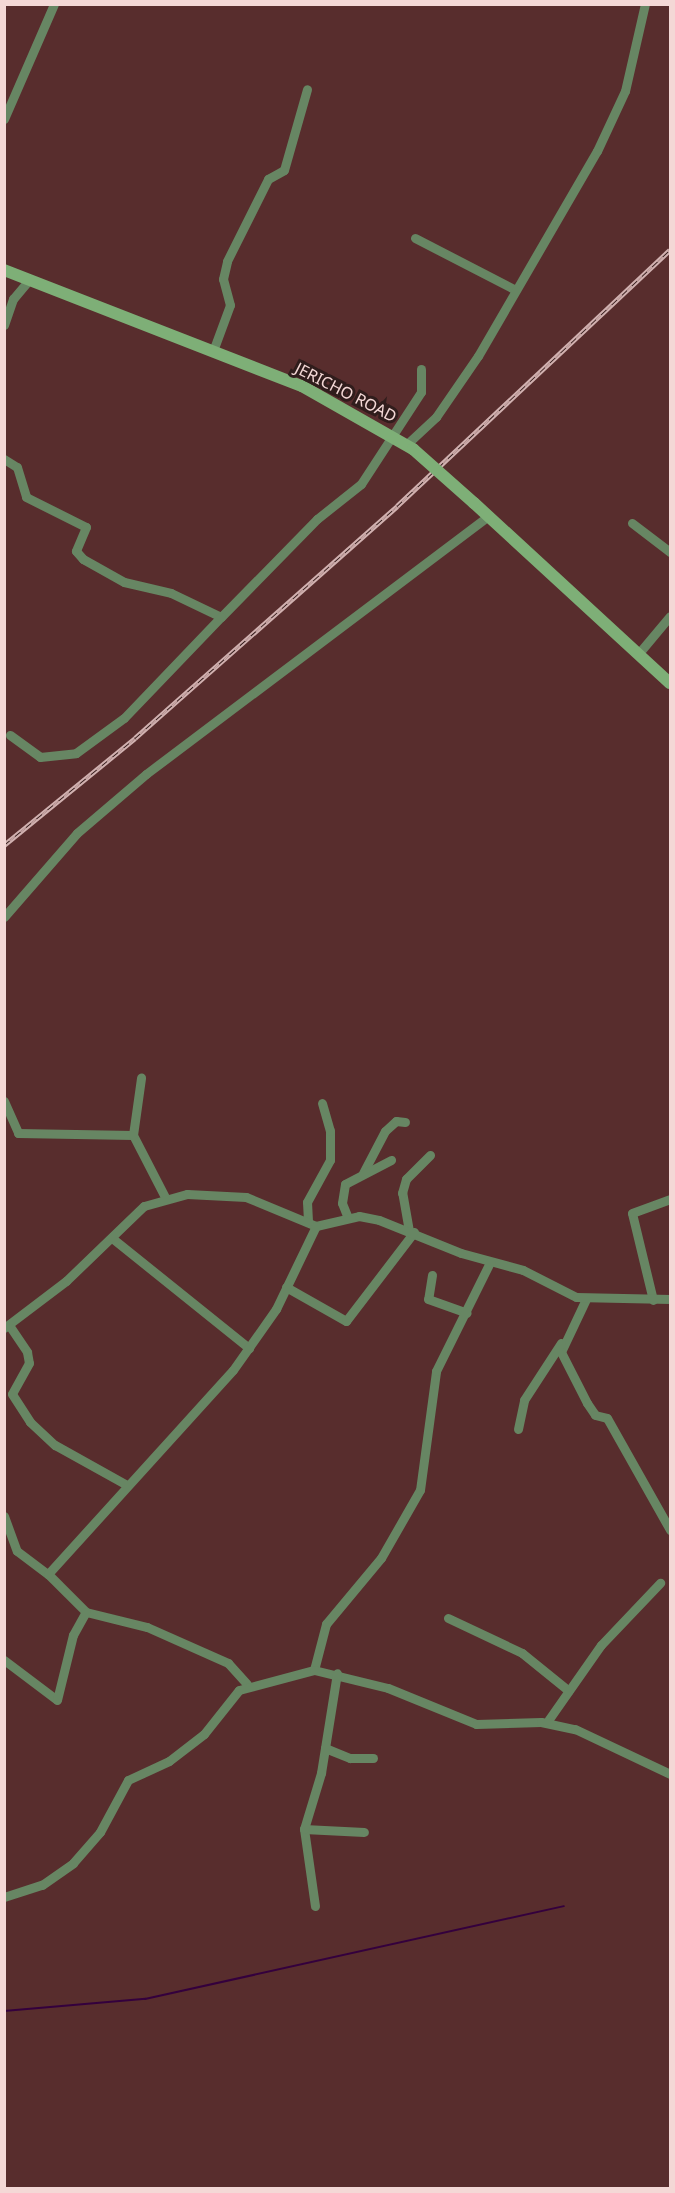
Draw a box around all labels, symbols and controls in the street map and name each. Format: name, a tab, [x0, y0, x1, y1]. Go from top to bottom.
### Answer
street label: JERICHO ROAD	[292, 358, 400, 426]

